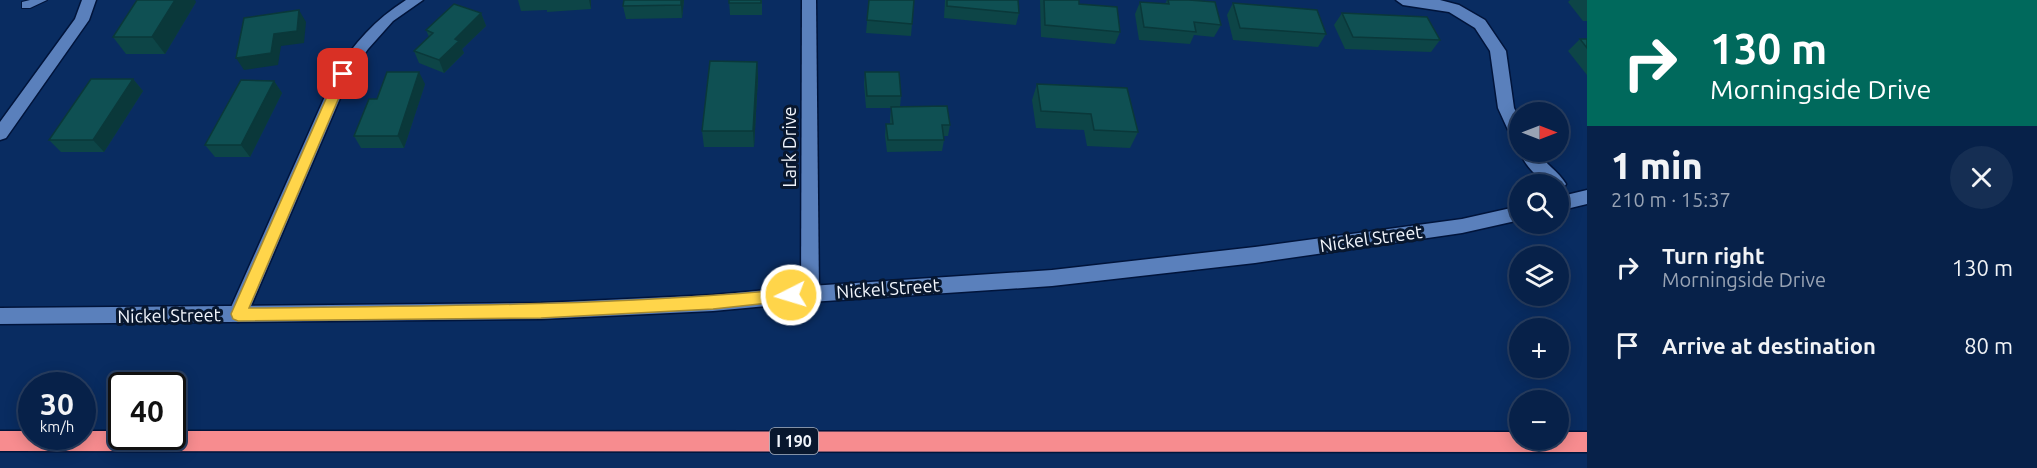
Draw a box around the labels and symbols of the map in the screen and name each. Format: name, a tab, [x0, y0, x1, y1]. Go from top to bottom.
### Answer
pin	[317, 48, 368, 99]
north arrow	[1509, 102, 1569, 162]
street label: Lark Drive	[779, 106, 799, 188]
street label: Nickel Street	[1318, 221, 1423, 255]
position arrow	[759, 263, 823, 327]
street label: Nickel Street	[836, 274, 940, 302]
street label: Nickel Street	[117, 304, 221, 326]
speed limit sign: 40	[108, 372, 186, 450]
road number: I 190	[770, 428, 818, 454]

